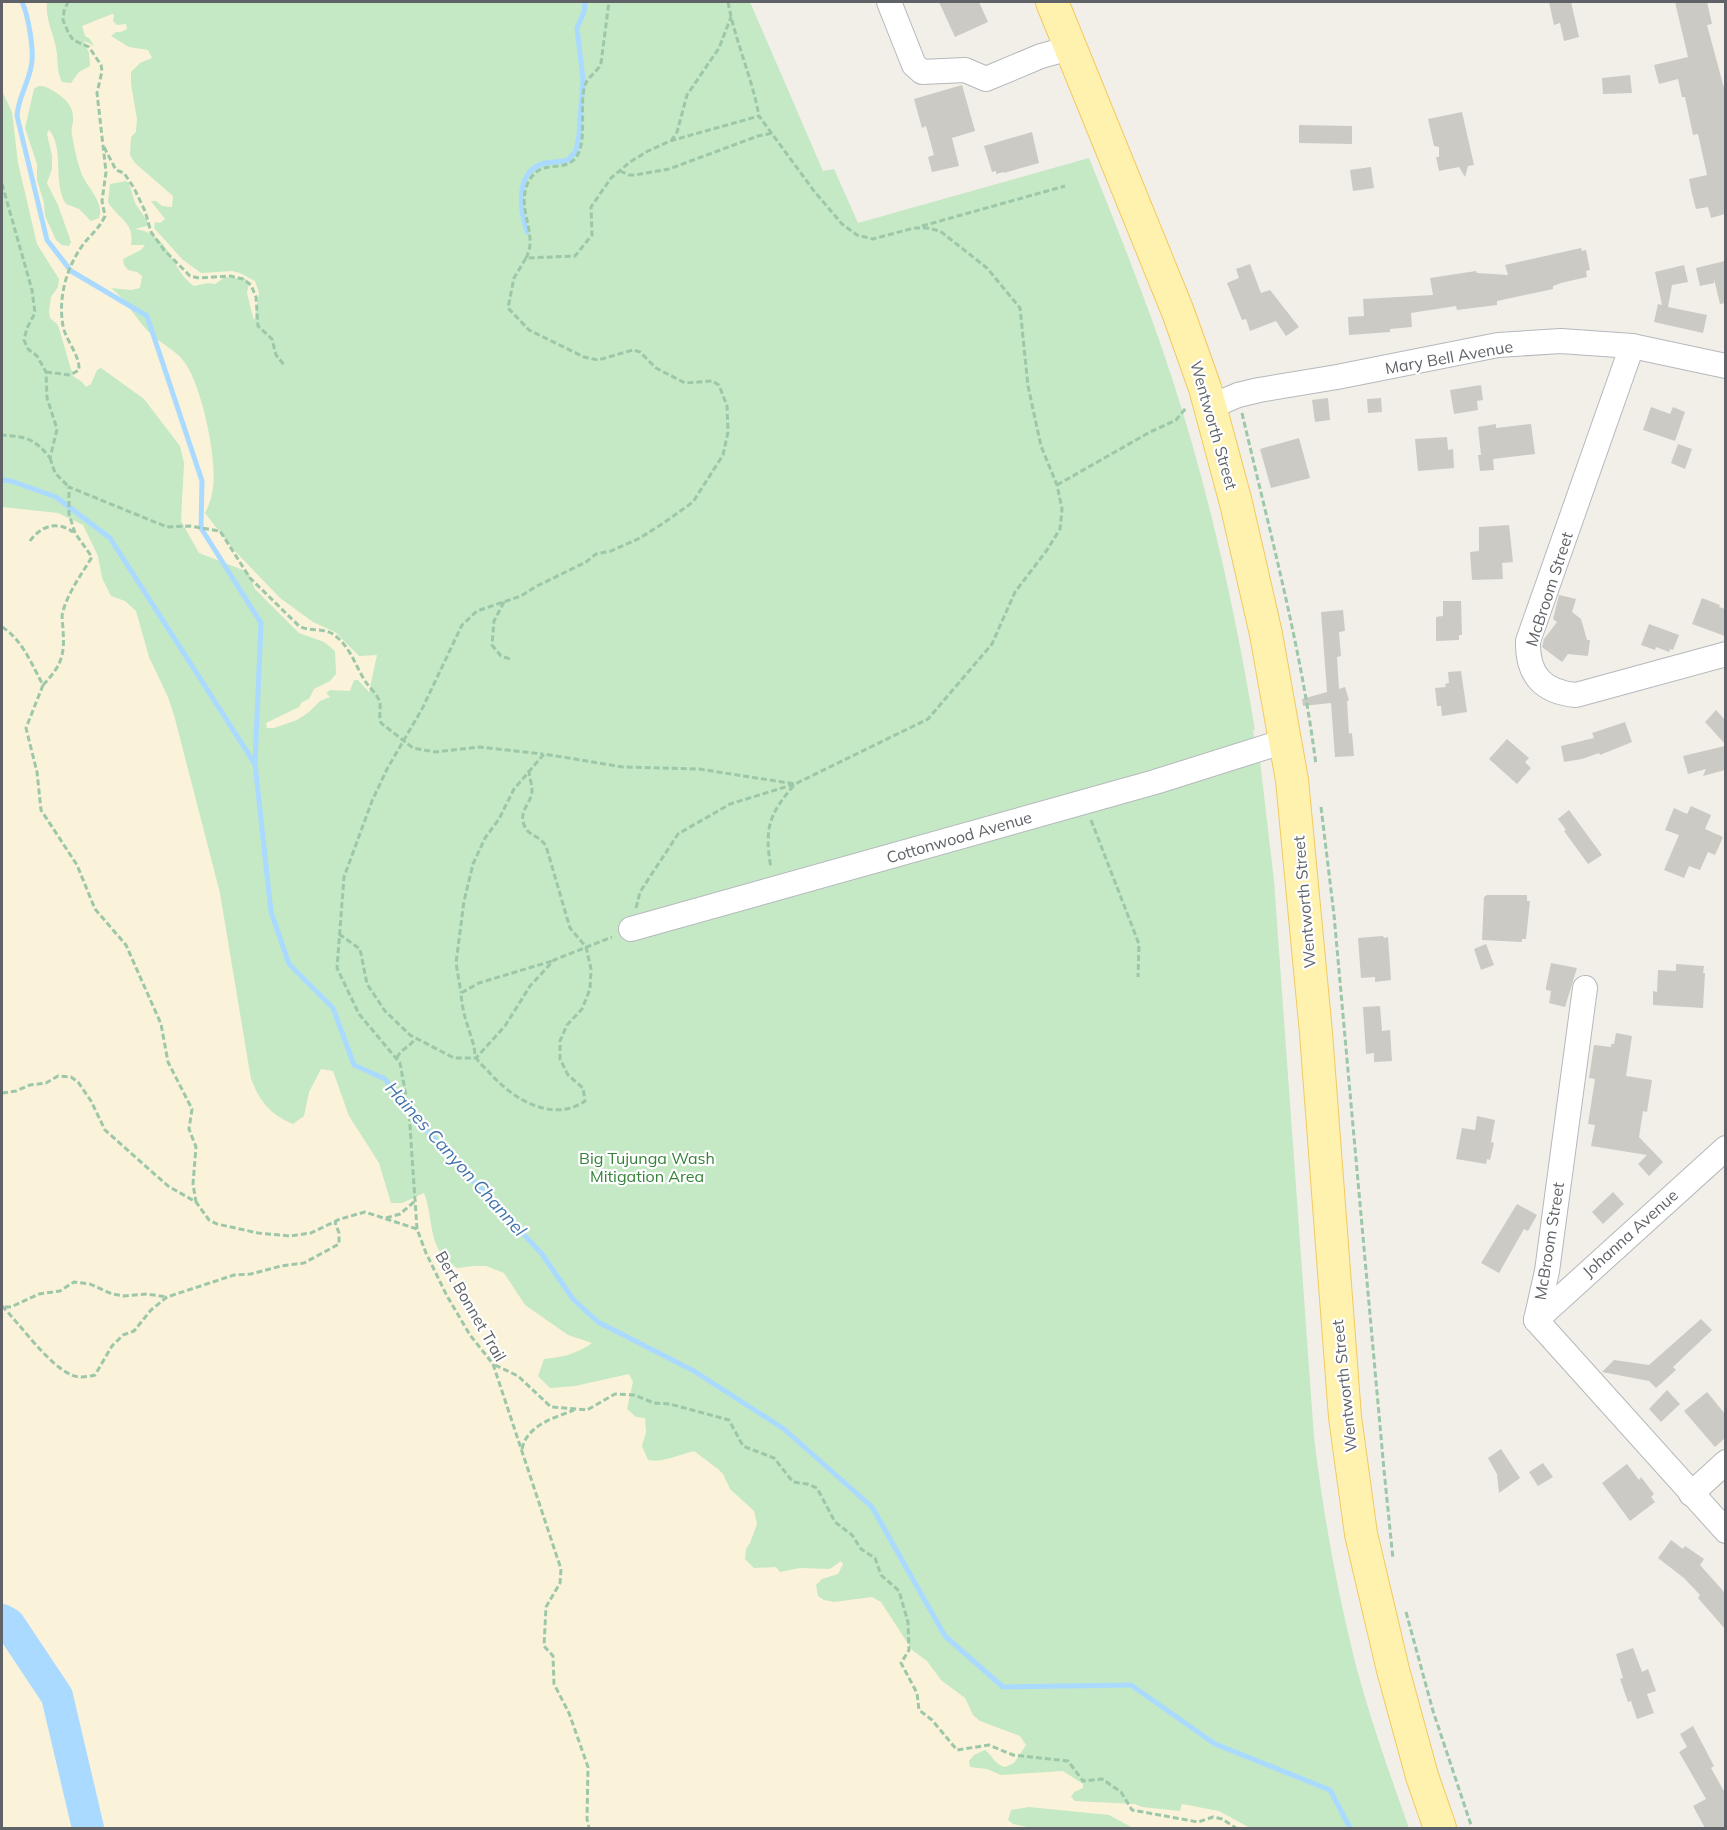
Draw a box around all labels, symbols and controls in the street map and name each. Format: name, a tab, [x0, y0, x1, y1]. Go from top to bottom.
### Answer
street label: Mary Bell Avenue	[1384, 336, 1514, 378]
street label: Wentworth Street	[1186, 358, 1242, 492]
street label: McBroom Street	[1521, 529, 1577, 649]
street label: Cottonwood Avenue	[884, 807, 1034, 867]
street label: Wentworth Street	[1288, 834, 1320, 969]
water label: Haines Canyon Channel	[381, 1077, 532, 1241]
park label: Big Tujunga Wash Mitigation Area	[579, 1148, 715, 1186]
street label: McBroom Street	[1530, 1180, 1568, 1301]
street label: Johanna Avenue	[1578, 1185, 1682, 1281]
street label: Bert Bonnet Trail	[431, 1247, 511, 1365]
street label: Wentworth Street	[1327, 1318, 1361, 1453]

